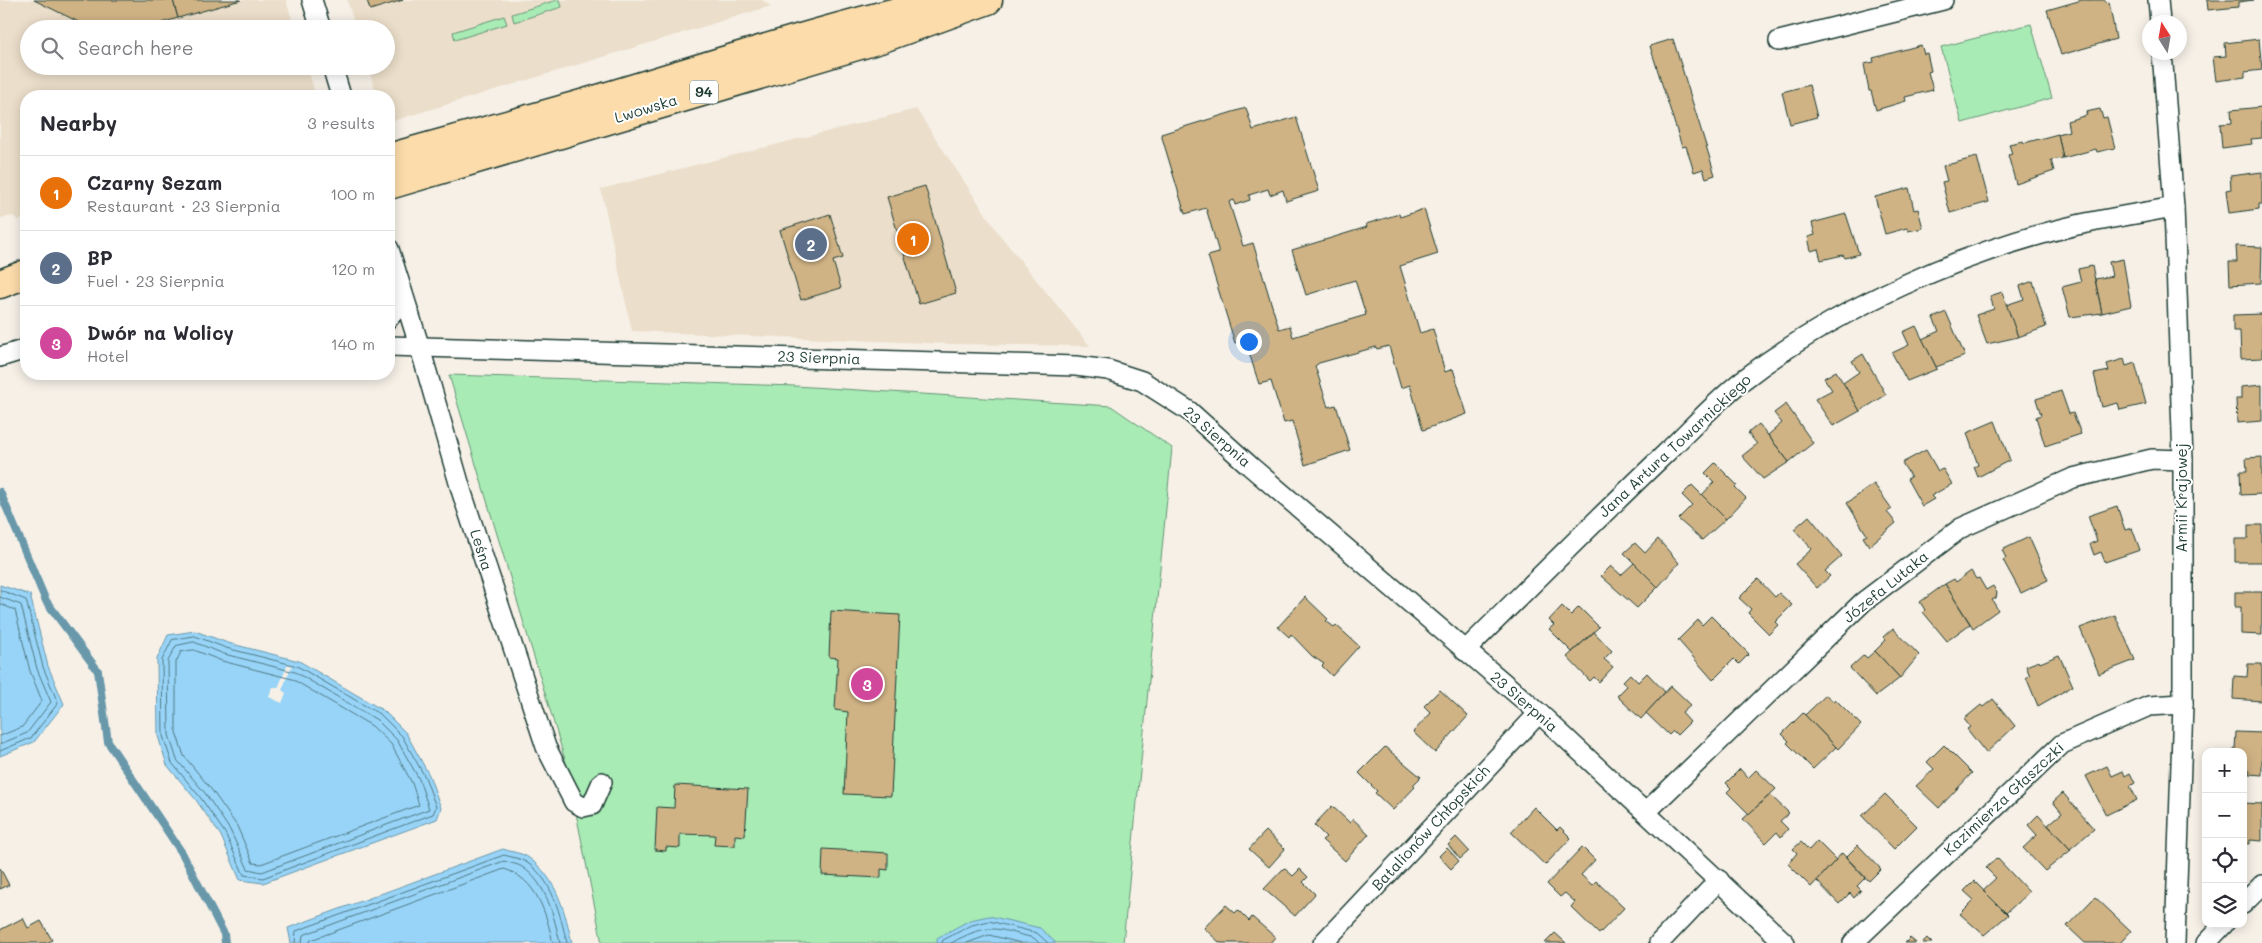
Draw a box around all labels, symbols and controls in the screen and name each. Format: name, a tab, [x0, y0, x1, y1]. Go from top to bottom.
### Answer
north arrow	[2142, 15, 2187, 60]
search box	[20, 20, 395, 75]
icon: search	[38, 34, 66, 62]
text: Search here	[78, 35, 194, 60]
road number: 94	[690, 80, 718, 104]
street label: Lwowska	[612, 89, 680, 127]
text: Nearby	[40, 109, 117, 136]
text: 3 results	[307, 112, 375, 133]
text: Czarny Sezam	[87, 170, 222, 195]
text: 1	[52, 183, 60, 204]
text: 100 m	[330, 183, 375, 204]
text: Restaurant · 23 Sierpnia	[87, 195, 281, 216]
pin: 1	[897, 220, 929, 258]
pin: 2	[795, 225, 827, 263]
text: BP	[87, 245, 113, 270]
text: 2	[52, 258, 60, 279]
text: 120 m	[331, 258, 375, 279]
text: Fuel · 23 Sierpnia	[87, 270, 225, 291]
text: Dwór na Wolicy	[87, 320, 234, 345]
your location	[1236, 329, 1262, 355]
text: 3	[51, 333, 61, 354]
text: 140 m	[331, 333, 375, 354]
text: Hotel	[87, 345, 129, 366]
street label: 23 Sierpnia	[777, 346, 861, 368]
street label: Jana Artura Towarnickiego	[1594, 369, 1755, 521]
street label: 23 Sierpnia	[1180, 401, 1256, 471]
street label: Armii Krajowej	[2171, 443, 2191, 553]
street label: Leśna	[466, 527, 498, 573]
street label: Józefa Lutaka	[1839, 546, 1932, 627]
pin: 3	[851, 665, 883, 703]
street label: 23 Sierpnia	[1487, 666, 1563, 736]
street label: Kazimierza Głaszczki	[1939, 737, 2068, 859]
map controls	[2202, 748, 2247, 928]
button: +	[2202, 748, 2247, 793]
street label: Batalionów Chłopskich	[1367, 760, 1494, 894]
button: −	[2202, 793, 2247, 838]
button: locate	[2202, 838, 2247, 883]
button: layers	[2202, 883, 2247, 928]

